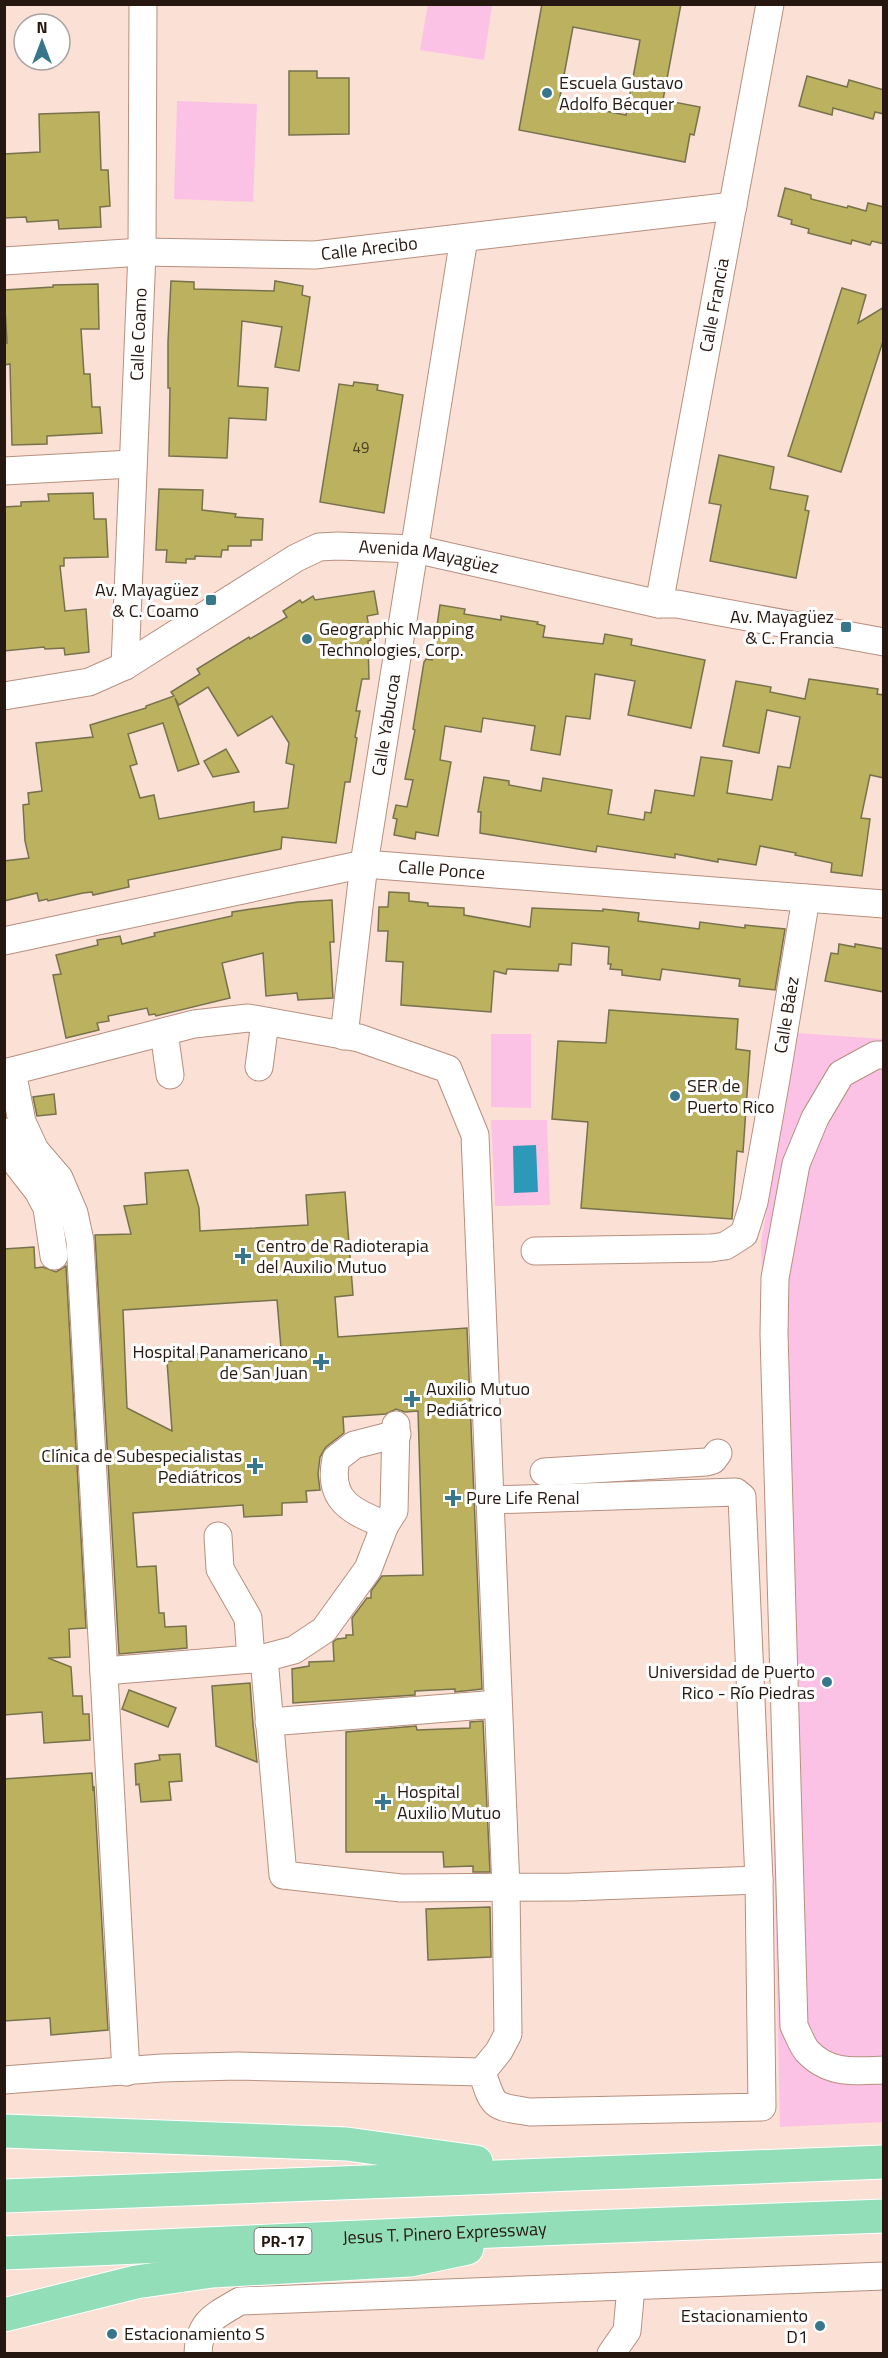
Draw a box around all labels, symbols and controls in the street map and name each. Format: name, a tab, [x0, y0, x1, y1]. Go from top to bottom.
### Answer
north arrow	[12, 12, 72, 72]
text: N	[36, 15, 48, 39]
place label: Escuela Gustavo Adolfo Bécquer	[559, 69, 683, 117]
marker: Escuela Gustavo Adolfo Bécquer	[540, 86, 554, 100]
street label: Calle Arecibo	[320, 229, 419, 267]
street label: Calle Francia	[692, 256, 736, 354]
street label: Calle Coamo	[123, 287, 154, 381]
house number: 49	[353, 436, 369, 459]
street label: Avenida Mayagüez	[358, 533, 502, 581]
place label: Av. Mayagüez & C. Coamo	[95, 576, 199, 624]
marker: Av. Mayagüez & C. Coamo	[204, 593, 218, 607]
place label: Av. Mayagüez & C. Francia	[730, 603, 834, 651]
place label: Geographic Mapping Technologies, Corp.	[319, 615, 474, 663]
marker: Av. Mayagüez & C. Francia	[839, 620, 853, 634]
marker: Geographic Mapping Technologies, Corp.	[300, 632, 314, 646]
street label: Calle Yabucoa	[364, 672, 407, 778]
street label: Calle Ponce	[397, 853, 486, 886]
street label: Calle Báez	[766, 974, 806, 1055]
place label: SER de Puerto Rico	[687, 1072, 775, 1120]
marker: SER de Puerto Rico	[668, 1089, 682, 1103]
place label: Centro de Radioterapia del Auxilio Mutuo	[256, 1232, 429, 1280]
marker: Centro de Radioterapia del Auxilio Mutuo	[234, 1247, 252, 1265]
place label: Hospital Panamericano de San Juan	[133, 1338, 308, 1386]
marker: Hospital Panamericano de San Juan	[312, 1353, 330, 1371]
place label: Auxilio Mutuo Pediátrico	[426, 1375, 530, 1423]
marker: Auxilio Mutuo Pediátrico	[403, 1390, 421, 1408]
place label: Clínica de Subespecialistas Pediátricos	[41, 1442, 242, 1490]
marker: Clínica de Subespecialistas Pediátricos	[246, 1457, 264, 1475]
place label: Pure Life Renal	[466, 1484, 580, 1511]
marker: Pure Life Renal	[444, 1489, 462, 1507]
place label: Universidad de Puerto Rico - Río Piedras	[648, 1658, 815, 1706]
marker: Universidad de Puerto Rico - Río Piedras	[820, 1675, 834, 1689]
place label: Hospital Auxilio Mutuo	[397, 1778, 501, 1826]
marker: Hospital Auxilio Mutuo	[374, 1793, 392, 1811]
street label: Jesus T. Pinero Expressway	[342, 2215, 548, 2251]
road number: PR-17	[254, 2228, 312, 2254]
place label: Estacionamiento D1	[681, 2302, 808, 2350]
marker: Estacionamiento D1	[813, 2319, 827, 2333]
place label: Estacionamiento S	[124, 2320, 265, 2347]
marker: Estacionamiento S	[105, 2327, 119, 2341]

